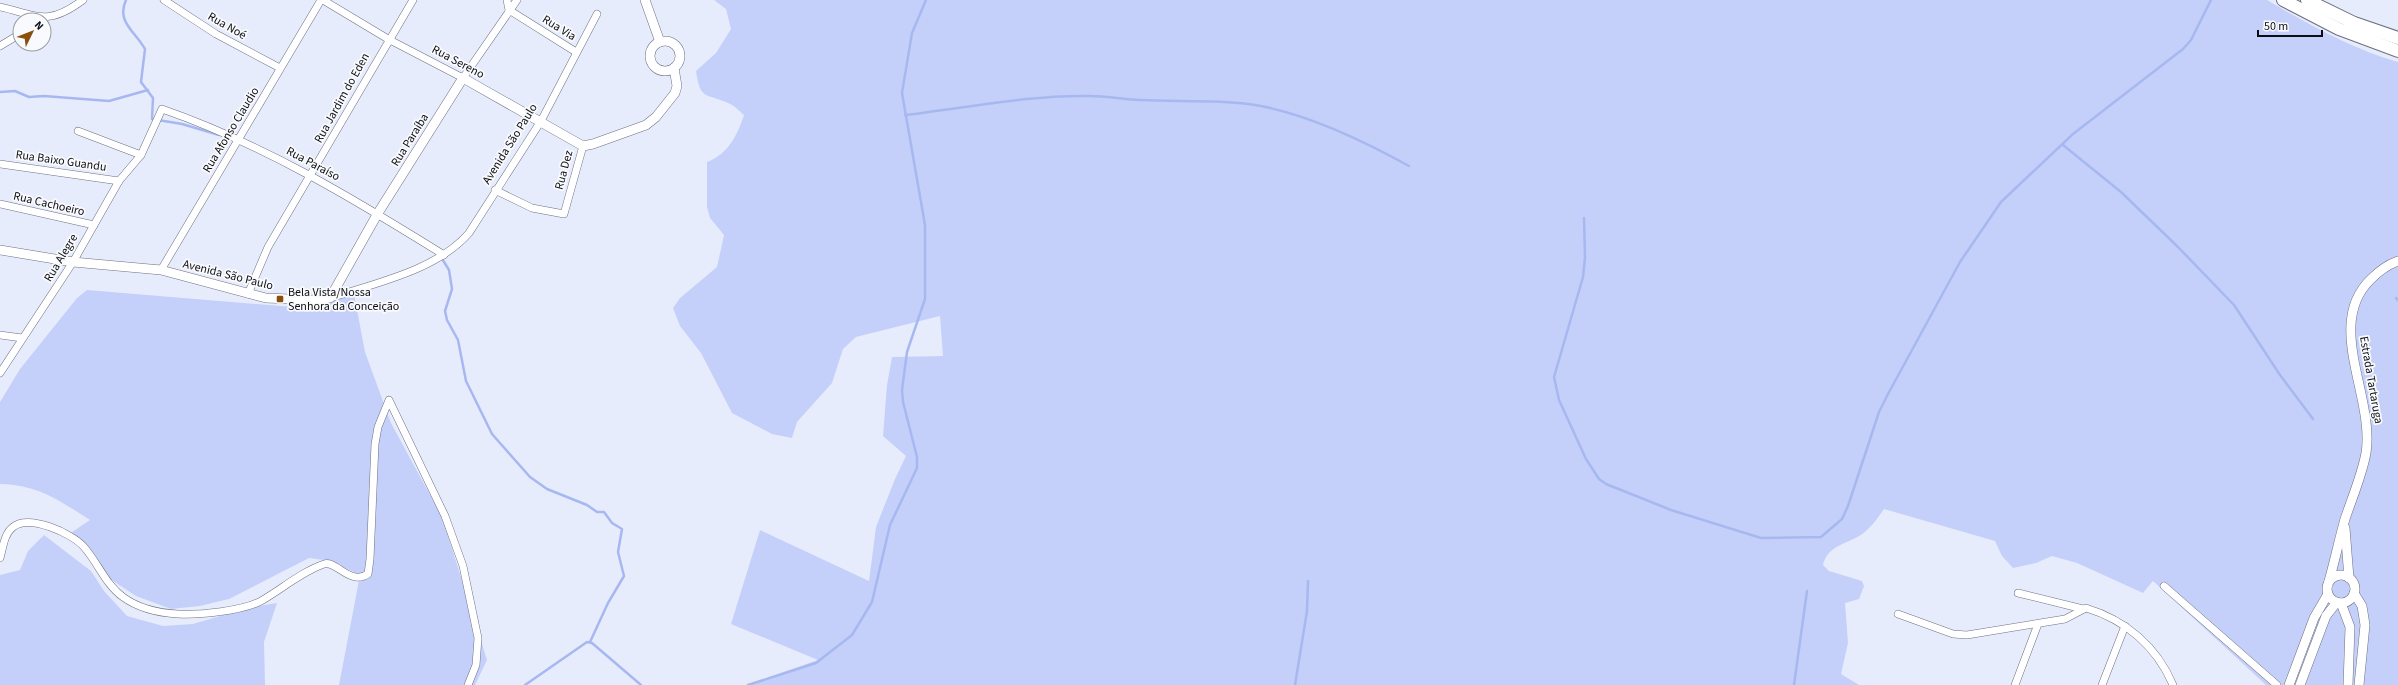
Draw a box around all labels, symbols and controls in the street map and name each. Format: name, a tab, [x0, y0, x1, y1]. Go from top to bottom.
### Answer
street label: Rua Noé	[205, 8, 249, 44]
street label: Rua Via	[539, 11, 579, 45]
north arrow	[12, 12, 52, 52]
scale bar	[2258, 12, 2322, 38]
text: N	[31, 18, 47, 33]
text: 50 m	[2264, 18, 2288, 35]
street label: Rua Sereno	[429, 41, 487, 83]
street label: Rua Jardim do Eden	[310, 50, 374, 146]
street label: Rua Afonso Claudio	[199, 84, 263, 176]
street label: Avenida São Paulo	[478, 100, 542, 188]
street label: Rua Paraíba	[387, 110, 433, 170]
street label: Rua Paraíso	[283, 143, 343, 185]
street label: Rua Baixo Guandu	[14, 146, 108, 176]
street label: Rua Dez	[551, 148, 577, 192]
street label: Rua Cachoeiro	[12, 188, 86, 220]
street label: Rua Alegre	[40, 231, 82, 285]
street label: Avenida São Paulo	[181, 256, 275, 294]
place label: Bela Vista/Nossa Senhora da Conceição	[288, 284, 399, 315]
marker: Bela Vista/Nossa Senhora da Conceição	[275, 294, 285, 304]
street label: Estrada Tartaruga	[2355, 335, 2387, 425]

